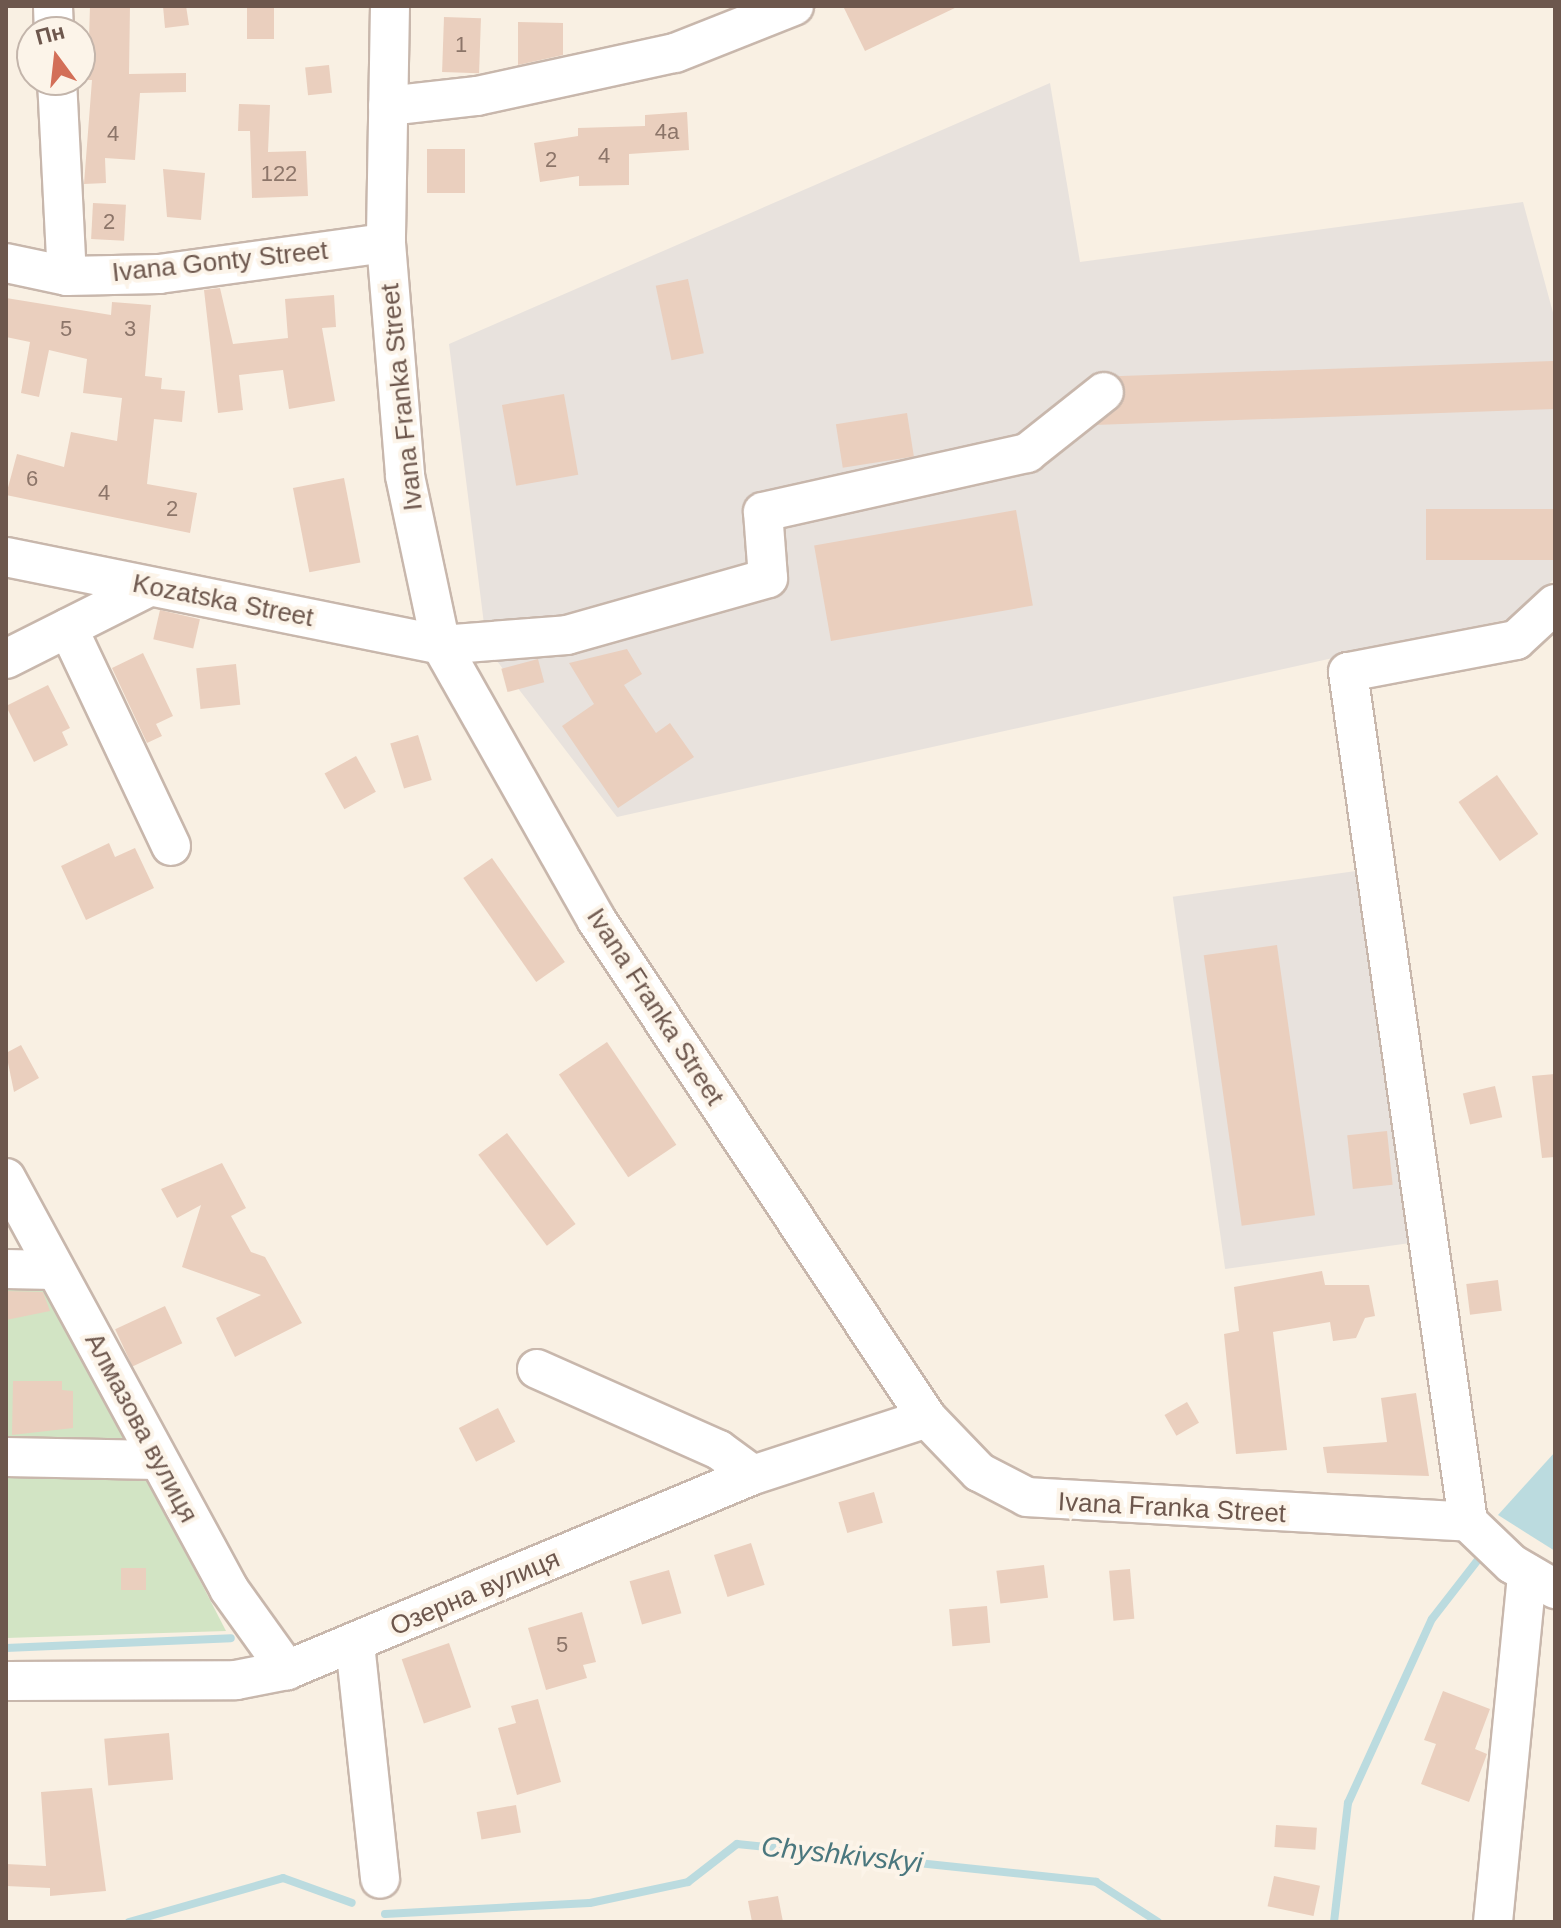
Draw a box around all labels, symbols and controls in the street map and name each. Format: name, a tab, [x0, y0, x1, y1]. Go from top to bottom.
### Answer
north arrow	[16, 16, 96, 96]
text: Пн	[33, 18, 67, 50]
house number: 1	[455, 32, 467, 58]
house number: 4а	[655, 119, 679, 145]
house number: 4	[107, 121, 119, 147]
house number: 4	[598, 143, 610, 169]
house number: 2	[545, 147, 557, 173]
house number: 122	[261, 161, 297, 187]
house number: 2	[103, 209, 115, 235]
street label: Ivana Gonty Street	[111, 235, 329, 289]
street label: Ivana Franka Street	[375, 282, 429, 512]
house number: 5	[60, 316, 72, 342]
house number: 3	[124, 316, 136, 342]
house number: 6	[26, 466, 38, 492]
house number: 4	[98, 480, 110, 506]
house number: 2	[166, 496, 178, 522]
street label: Kozatska Street	[130, 568, 316, 634]
street label: Ivana Franka Street	[580, 903, 730, 1111]
street label: Алмазова вулиця	[78, 1328, 204, 1528]
street label: Ivana Franka Street	[1057, 1486, 1287, 1530]
street label: Озерна вулиця	[386, 1543, 564, 1643]
house number: 5	[556, 1632, 568, 1658]
water label: Chyshkivskyi	[760, 1830, 924, 1880]

